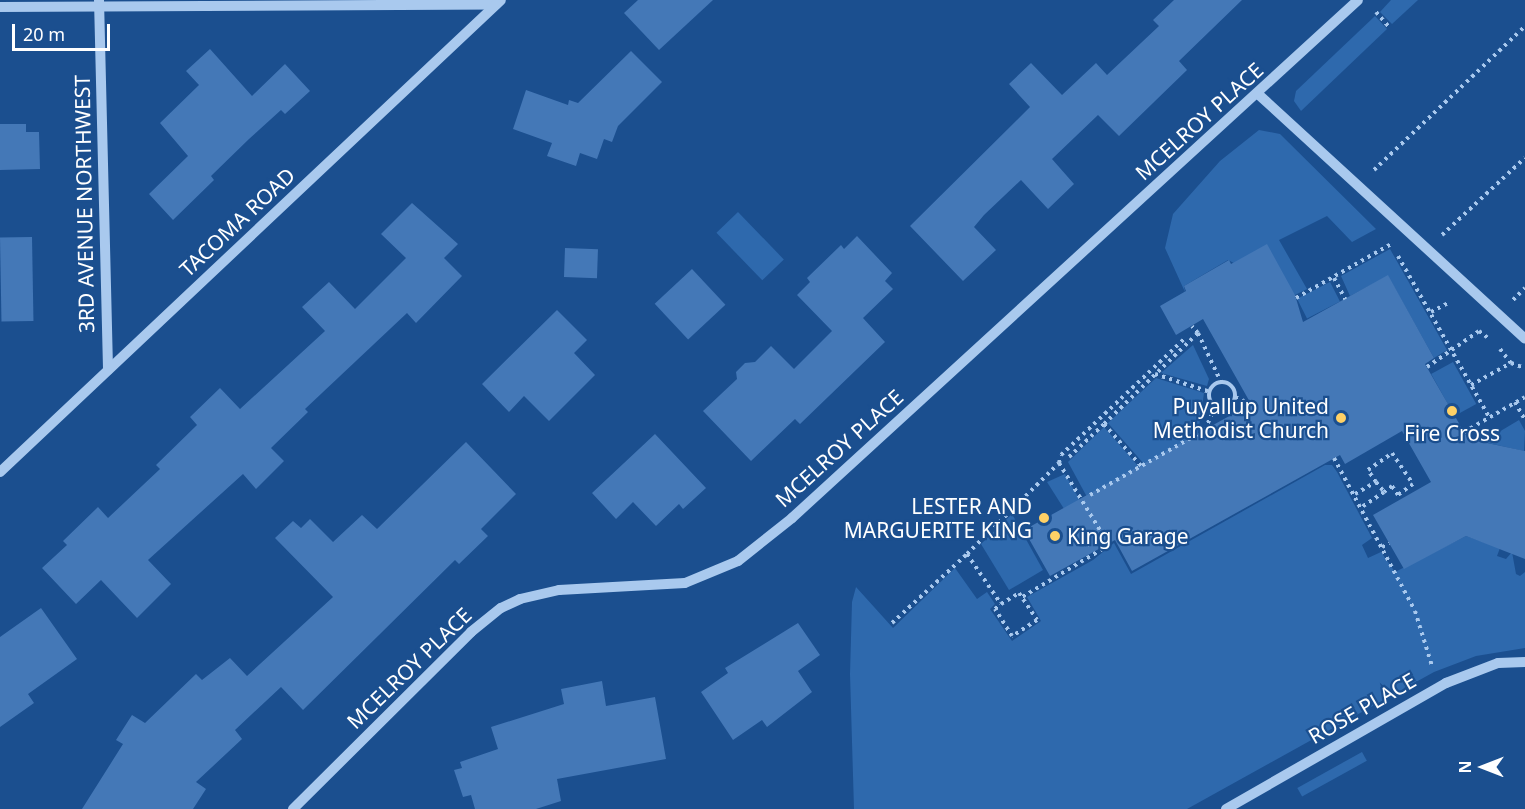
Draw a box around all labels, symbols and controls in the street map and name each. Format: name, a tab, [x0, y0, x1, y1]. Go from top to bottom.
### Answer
scale bar	[15, 12, 112, 50]
text: 20 m	[23, 22, 65, 46]
street label: MCELROY PLACE	[1130, 57, 1268, 185]
street label: 3RD AVENUE NORTHWEST	[69, 75, 99, 333]
street label: TACOMA ROAD	[174, 162, 300, 282]
street label: MCELROY PLACE	[770, 384, 908, 512]
place label: Puyallup United Methodist Church	[1153, 393, 1329, 443]
marker: Fire Cross	[1445, 404, 1459, 418]
marker: Puyallup United Methodist Church	[1334, 411, 1348, 425]
place label: Fire Cross	[1404, 420, 1500, 446]
place label: LESTER AND MARGUERITE KING	[844, 493, 1032, 543]
marker: LESTER AND MARGUERITE KING	[1037, 511, 1051, 525]
place label: King Garage	[1067, 523, 1189, 549]
marker: King Garage	[1048, 529, 1062, 543]
street label: MCELROY PLACE	[342, 602, 476, 734]
street label: ROSE PLACE	[1304, 667, 1420, 749]
north arrow	[1453, 737, 1513, 797]
text: N	[1454, 761, 1476, 774]

